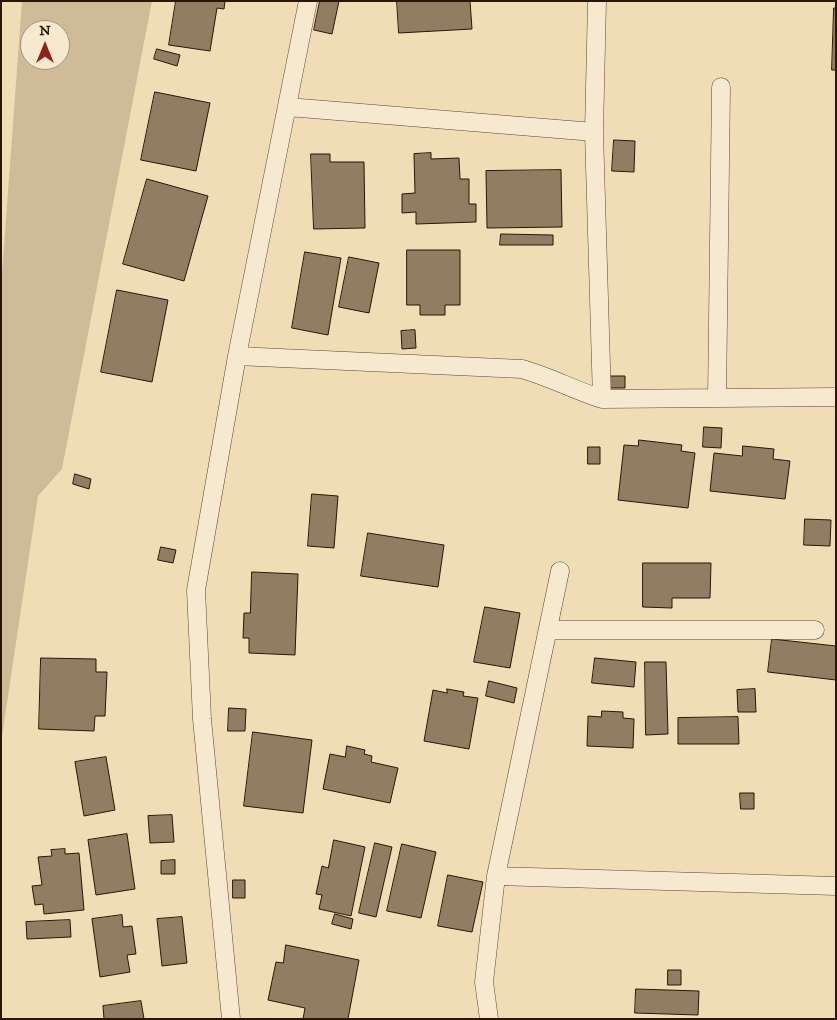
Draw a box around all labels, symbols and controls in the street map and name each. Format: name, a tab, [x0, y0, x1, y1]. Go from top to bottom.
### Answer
north arrow	[20, 20, 70, 70]
text: N	[39, 22, 51, 40]

